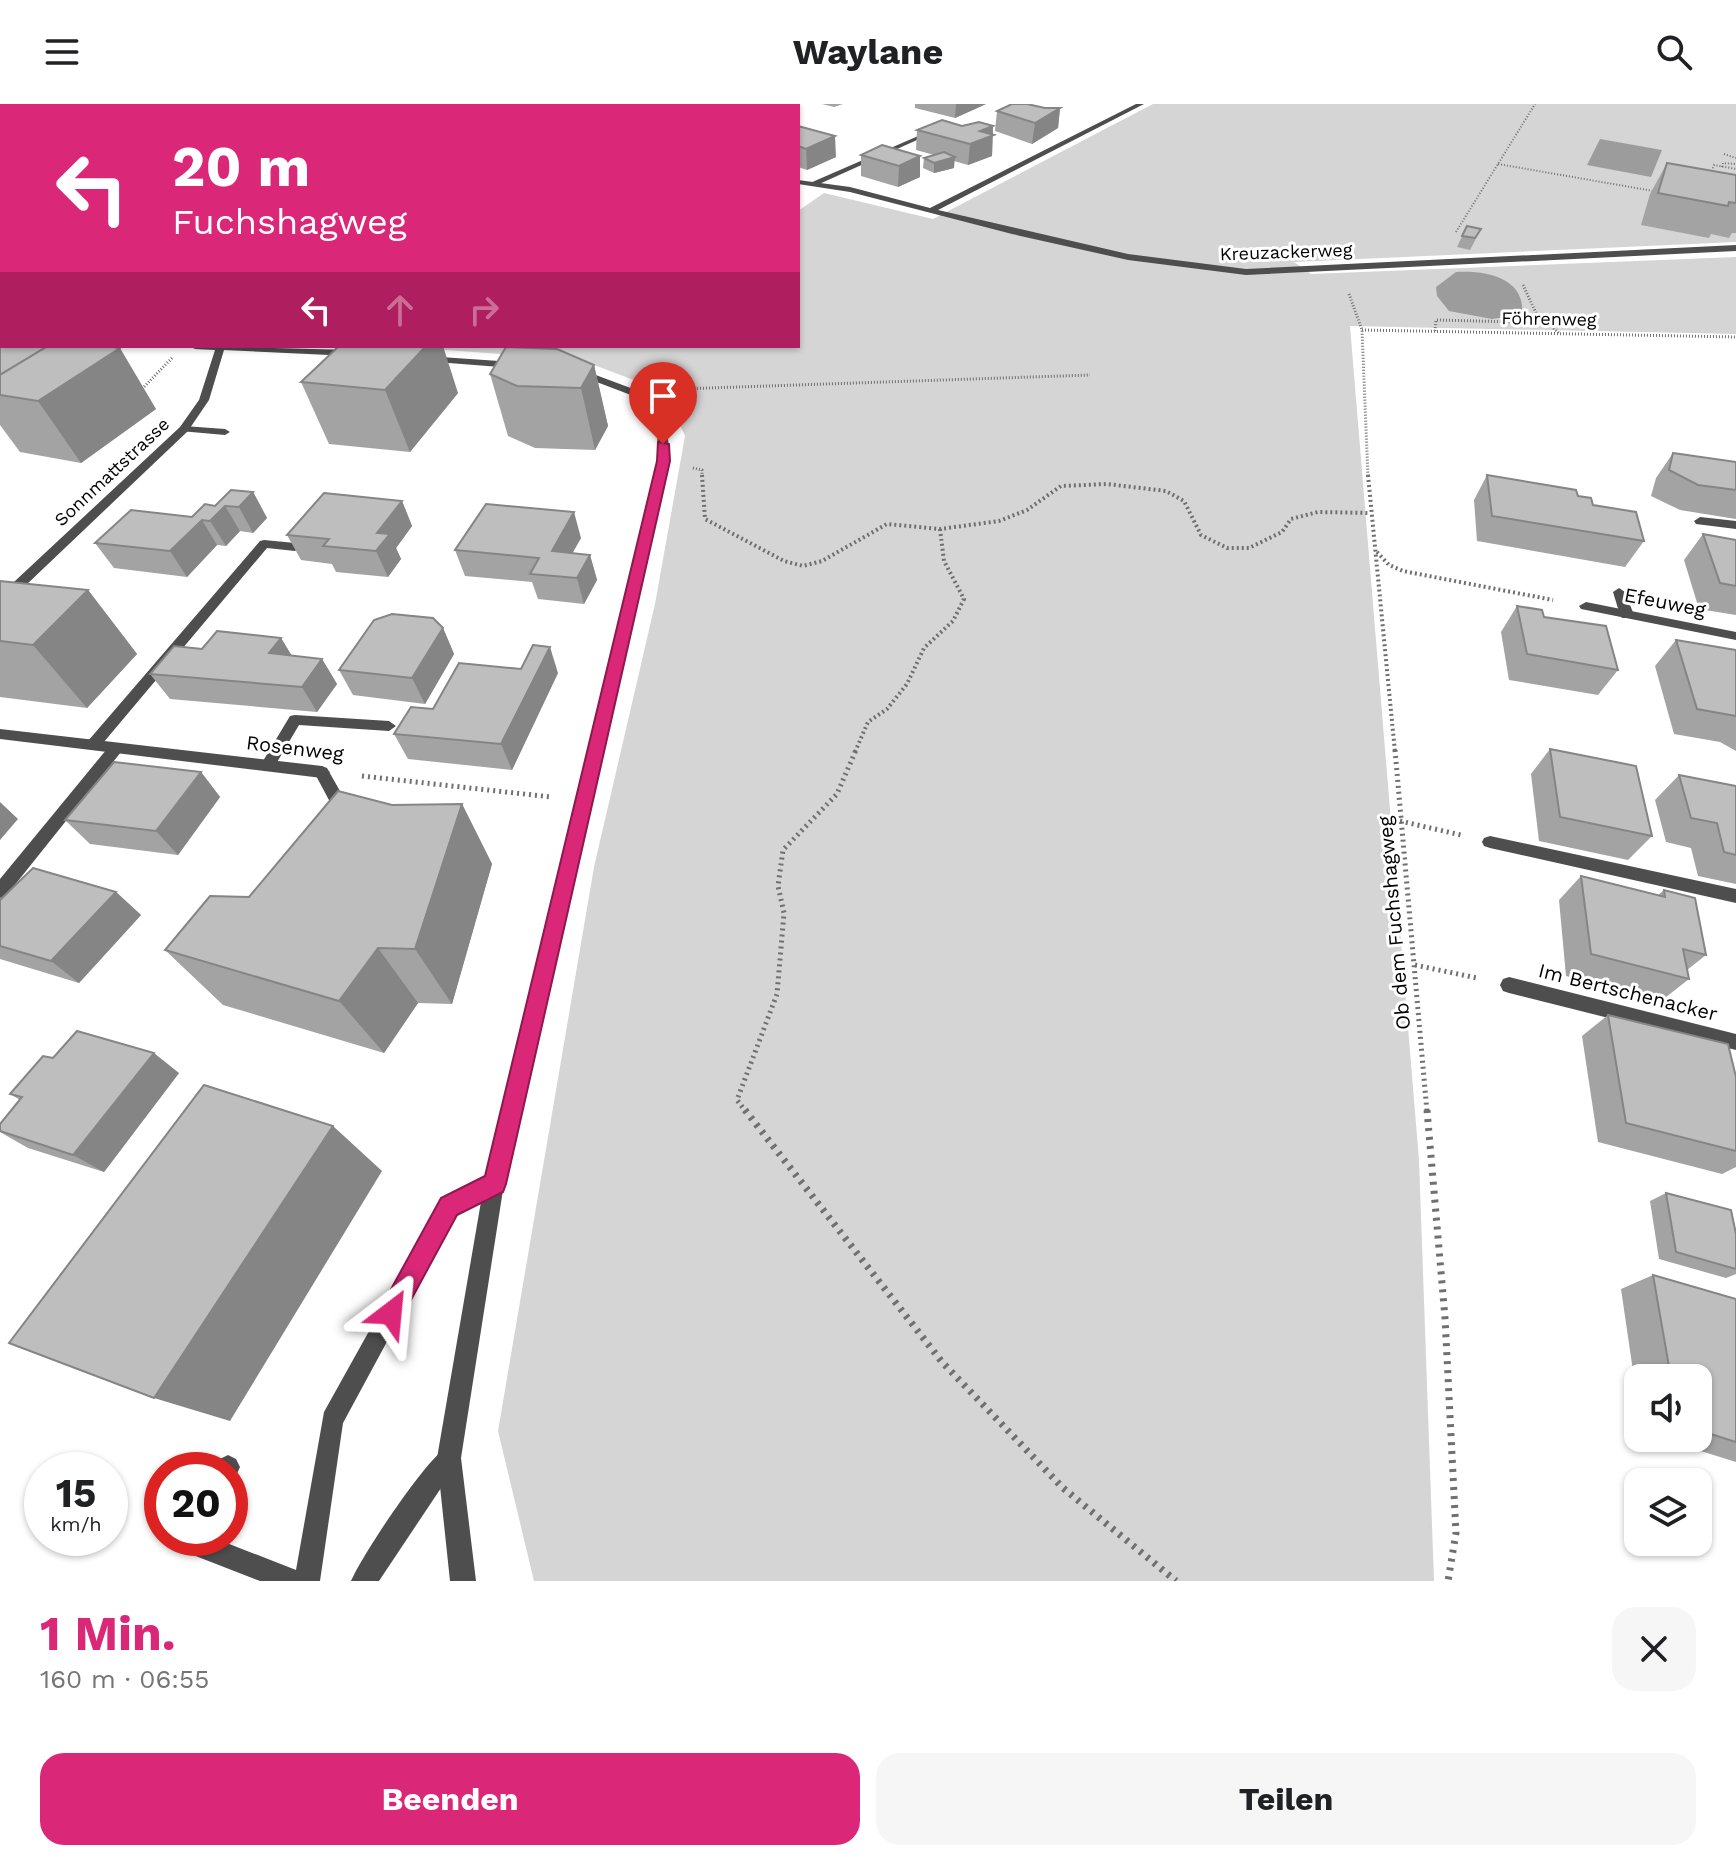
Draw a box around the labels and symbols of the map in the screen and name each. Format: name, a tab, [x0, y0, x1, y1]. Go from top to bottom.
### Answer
street label: Kreuzackerweg	[1219, 239, 1353, 264]
street label: Föhrenweg	[1501, 307, 1597, 330]
pin	[629, 362, 697, 444]
street label: Sonnmattstrasse	[50, 413, 173, 530]
street label: Efeuweg	[1622, 582, 1708, 622]
street label: Rosenweg	[245, 730, 345, 766]
street label: Ob dem Fuchshagweg	[1373, 815, 1415, 1031]
street label: Im Bertschenacker	[1536, 958, 1720, 1026]
position arrow	[349, 1271, 433, 1355]
speed limit sign: 20	[144, 1452, 248, 1556]

